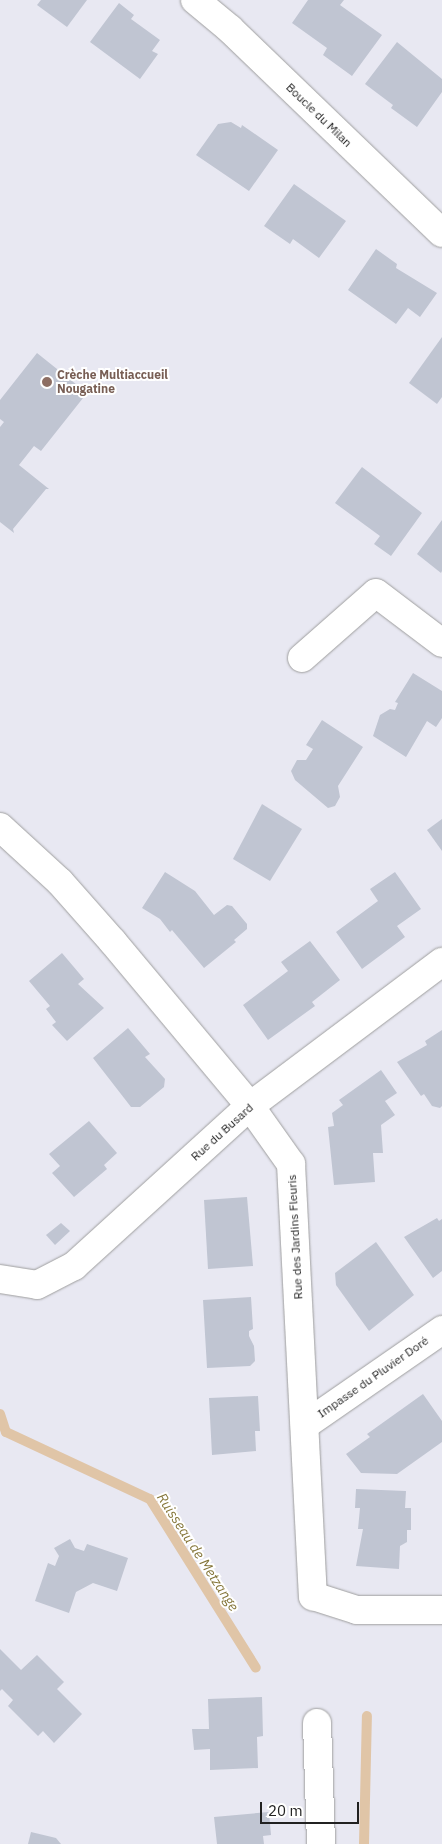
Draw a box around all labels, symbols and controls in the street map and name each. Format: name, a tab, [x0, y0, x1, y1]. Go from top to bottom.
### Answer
street label: Boucle du Milan	[283, 80, 355, 150]
place label: Crèche Multiaccueil Nougatine	[57, 368, 168, 396]
marker: Crèche Multiaccueil Nougatine	[41, 376, 53, 388]
street label: Rue du Busard	[188, 1100, 256, 1164]
street label: Rue des Jardins Fleuris	[285, 1174, 305, 1300]
street label: Impasse du Pluvier Doré	[315, 1333, 431, 1421]
water label: Ruisseau de Metzange	[154, 1490, 242, 1614]
scale bar	[262, 1792, 361, 1824]
text: 20 m	[268, 1801, 303, 1820]

